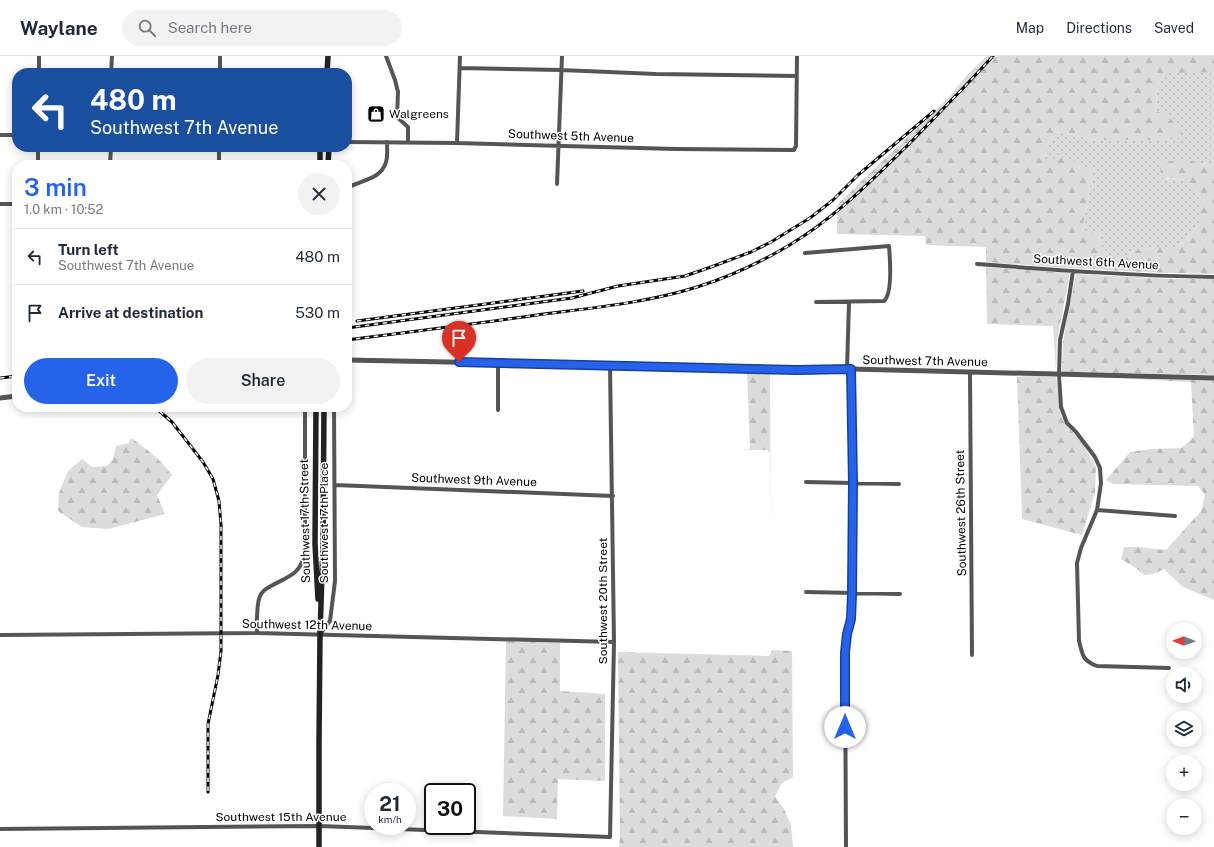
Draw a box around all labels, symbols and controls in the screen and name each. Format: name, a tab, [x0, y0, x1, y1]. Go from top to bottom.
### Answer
search box	[122, 10, 402, 46]
text: Waylane	[20, 17, 98, 39]
icon: search	[136, 17, 158, 39]
text: Search here	[168, 19, 252, 36]
text: Map	[1016, 20, 1044, 36]
text: Directions	[1066, 20, 1132, 36]
text: Saved	[1154, 20, 1194, 36]
text: 480 m	[90, 83, 177, 116]
icon: left	[24, 84, 76, 136]
shop icon: Walgreens	[366, 104, 386, 124]
place label: Walgreens	[389, 107, 449, 121]
text: Southwest 7th Avenue	[90, 117, 278, 138]
street label: Southwest 5th Avenue	[508, 127, 634, 145]
text: 3 min	[24, 173, 87, 201]
button: close	[298, 173, 340, 215]
text: 1.0 km · 10:52	[24, 202, 103, 217]
text: Turn left	[58, 241, 119, 258]
icon: left	[24, 246, 46, 268]
text: 480 m	[295, 248, 340, 265]
street label: Southwest 6th Avenue	[1033, 252, 1159, 272]
text: Southwest 7th Avenue	[58, 258, 194, 273]
icon: arrive	[24, 302, 46, 324]
text: Arrive at destination	[58, 304, 203, 321]
text: 530 m	[295, 304, 340, 321]
pin	[442, 321, 476, 362]
icon: arrive	[448, 327, 470, 349]
street label: Southwest 7th Avenue	[862, 353, 988, 369]
button: Exit	[24, 358, 178, 404]
button: Share	[186, 358, 340, 404]
street label: Southwest 26th Street	[953, 449, 969, 577]
street label: Southwest 17th Street	[297, 458, 313, 583]
street label: Southwest 17th Place	[317, 463, 331, 583]
street label: Southwest 9th Avenue	[411, 471, 537, 489]
street label: Southwest 20th Street	[596, 537, 610, 664]
street label: Southwest 12th Avenue	[242, 617, 373, 633]
north arrow	[1166, 623, 1202, 659]
map controls	[1166, 623, 1202, 835]
button: sound	[1166, 667, 1202, 703]
position arrow	[824, 706, 866, 748]
button: layers	[1166, 711, 1202, 747]
button: +	[1166, 755, 1202, 791]
speed limit sign: 30	[424, 783, 476, 835]
text: 21	[379, 792, 401, 816]
button: −	[1166, 799, 1202, 835]
street label: Southwest 15th Avenue	[216, 810, 347, 824]
text: km/h	[378, 813, 402, 825]

